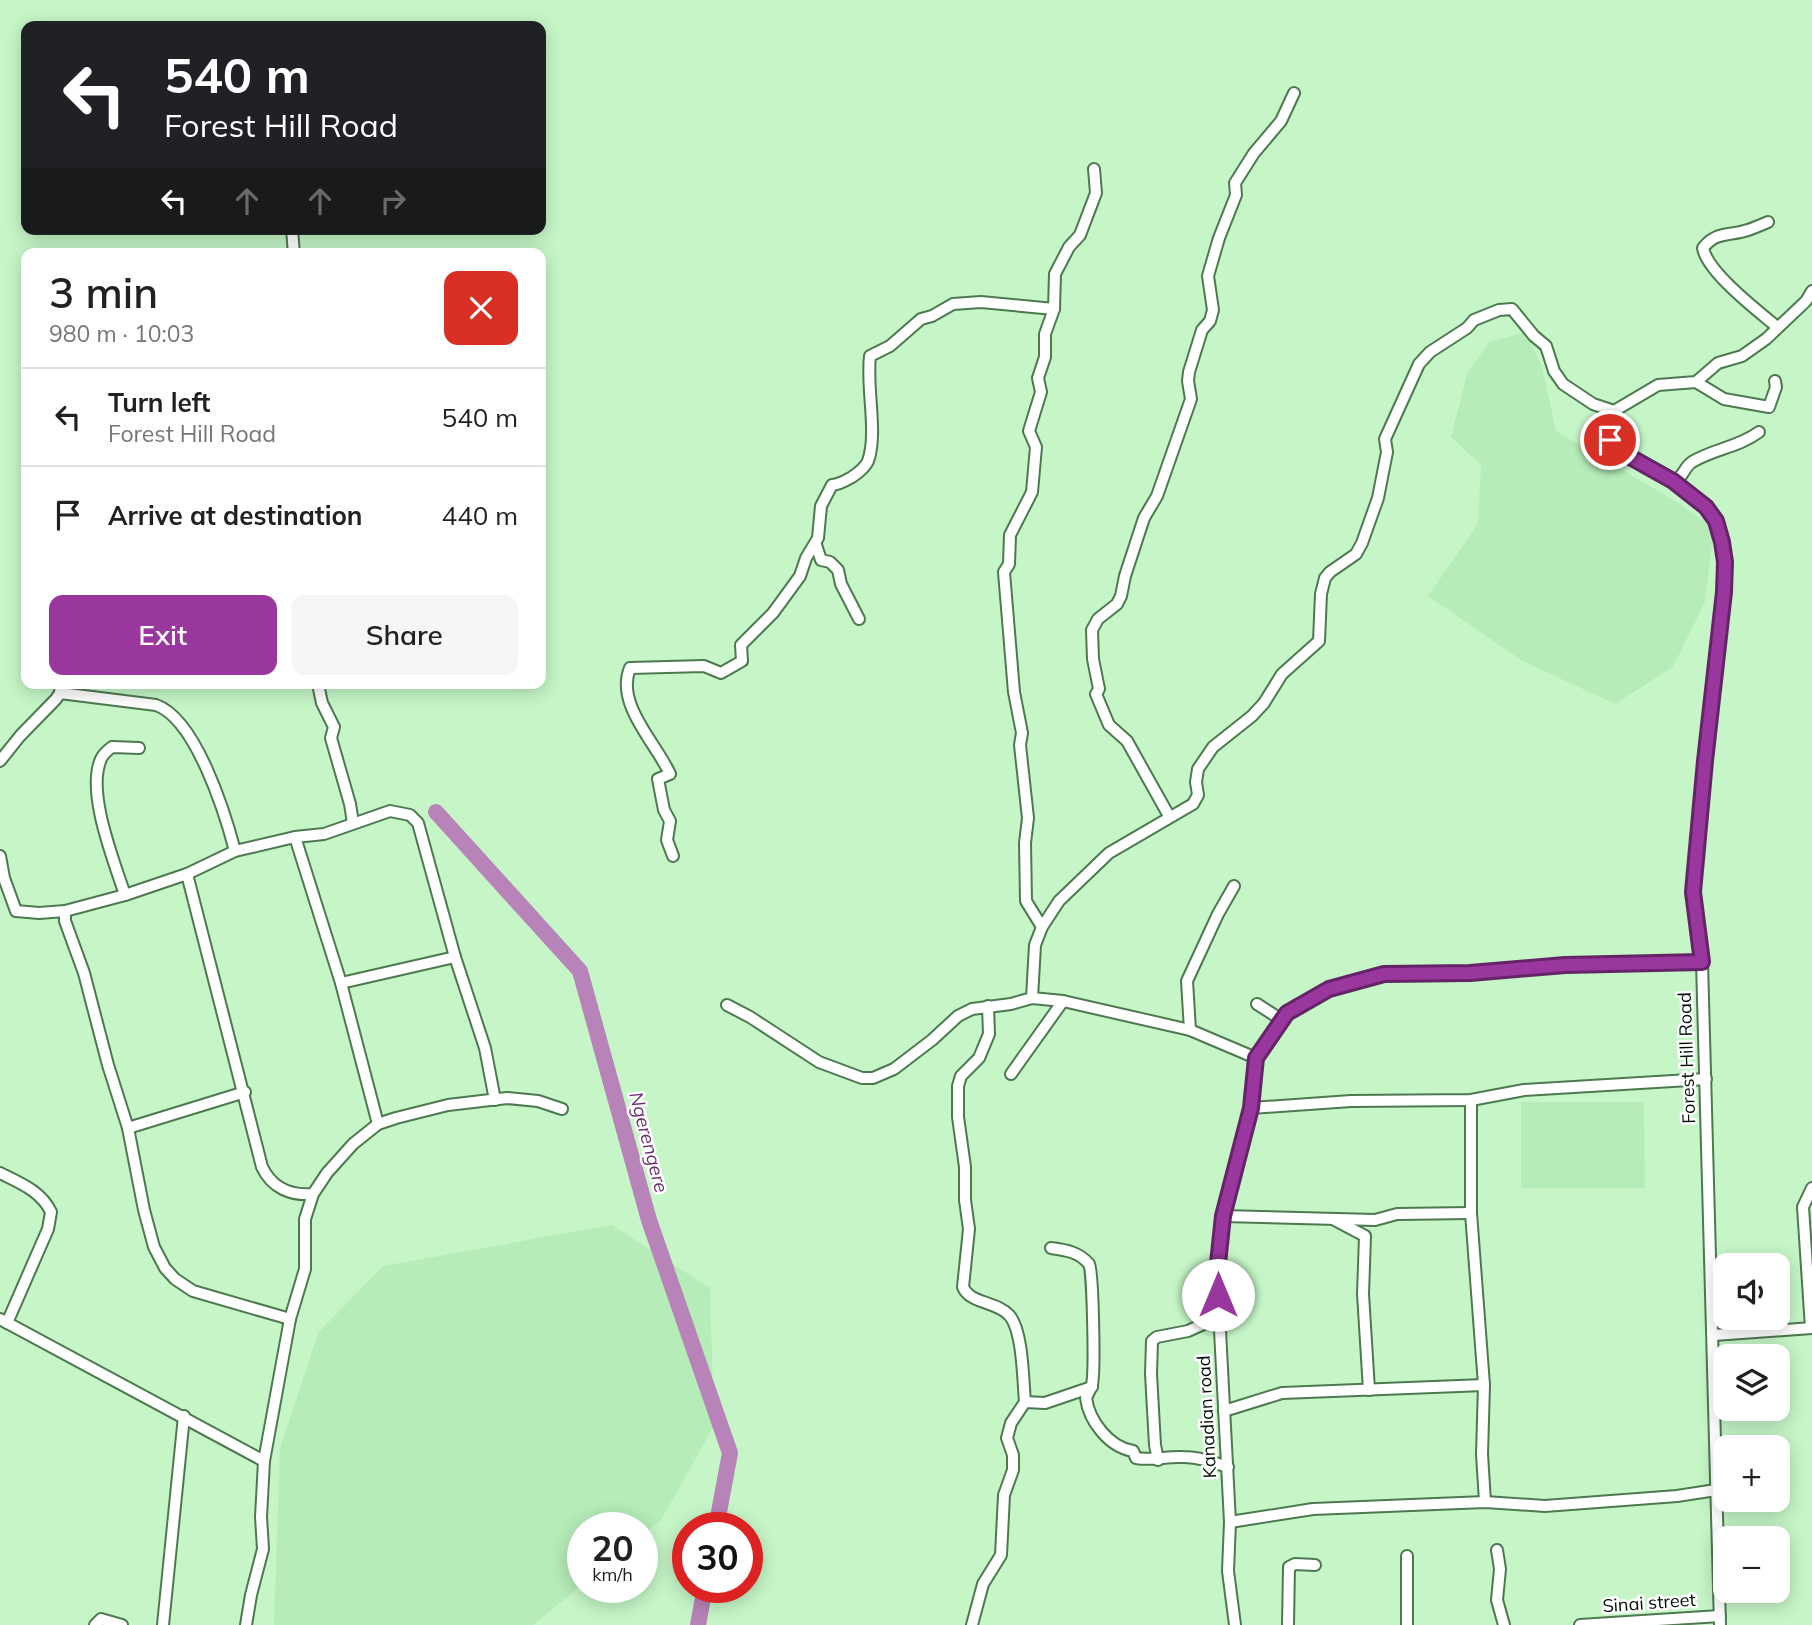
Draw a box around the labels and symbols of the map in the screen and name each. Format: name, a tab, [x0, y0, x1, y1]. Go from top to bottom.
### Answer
pin	[1580, 410, 1640, 470]
street label: Forest Hill Road	[1673, 992, 1700, 1124]
water label: Ngerengere	[624, 1089, 674, 1195]
position arrow	[1181, 1258, 1255, 1332]
street label: Kanadian road	[1192, 1355, 1221, 1479]
speed limit sign: 30	[672, 1512, 763, 1603]
street label: Sinai street	[1602, 1588, 1696, 1617]

